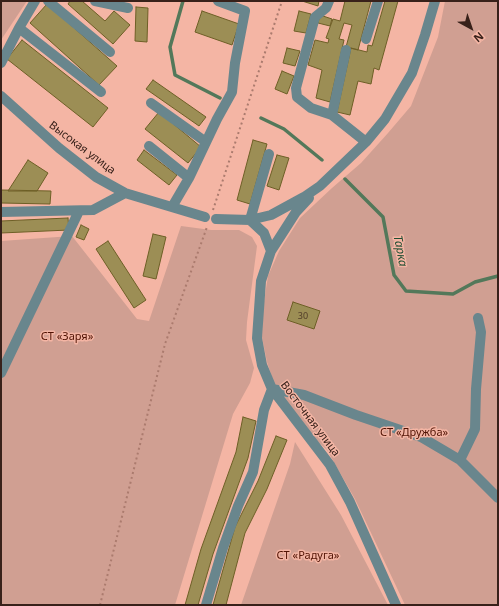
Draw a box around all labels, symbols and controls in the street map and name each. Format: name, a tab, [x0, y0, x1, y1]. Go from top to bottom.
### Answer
north arrow	[451, 8, 491, 48]
text: N	[471, 29, 487, 46]
street label: Высокая улица	[46, 119, 118, 177]
water label: Тарка	[390, 234, 410, 268]
house number: 30	[298, 311, 308, 321]
park label: СТ «Заря»	[41, 330, 93, 344]
street label: Восточная улица	[278, 379, 342, 459]
park label: СТ «Дружба»	[380, 426, 448, 440]
park label: СТ «Радуга»	[277, 549, 339, 563]

